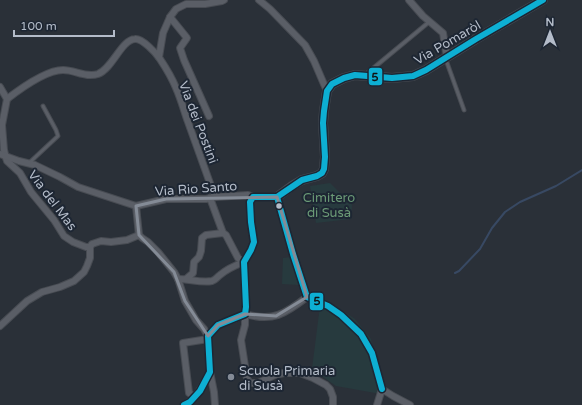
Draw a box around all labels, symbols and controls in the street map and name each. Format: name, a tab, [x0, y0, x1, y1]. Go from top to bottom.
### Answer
scale bar	[14, 12, 114, 38]
north arrow	[530, 12, 570, 52]
text: N	[546, 16, 554, 29]
street label: Via Pomaròl	[411, 17, 484, 68]
text: 100 m	[20, 19, 57, 33]
line badge: 5	[368, 67, 383, 86]
text: 5	[372, 71, 379, 84]
street label: Via dei Postini	[175, 79, 221, 166]
street label: Via del Mas	[24, 167, 80, 234]
street label: Via Rio Santo	[154, 178, 238, 200]
park label: Cimitero di Susà	[303, 190, 355, 221]
unlabelled marker	[274, 201, 284, 211]
line badge: 5	[309, 292, 324, 311]
text: 5	[314, 295, 321, 308]
place label: Scuola Primaria di Susà	[239, 363, 335, 394]
marker: Scuola Primaria di Susà	[226, 372, 236, 382]

